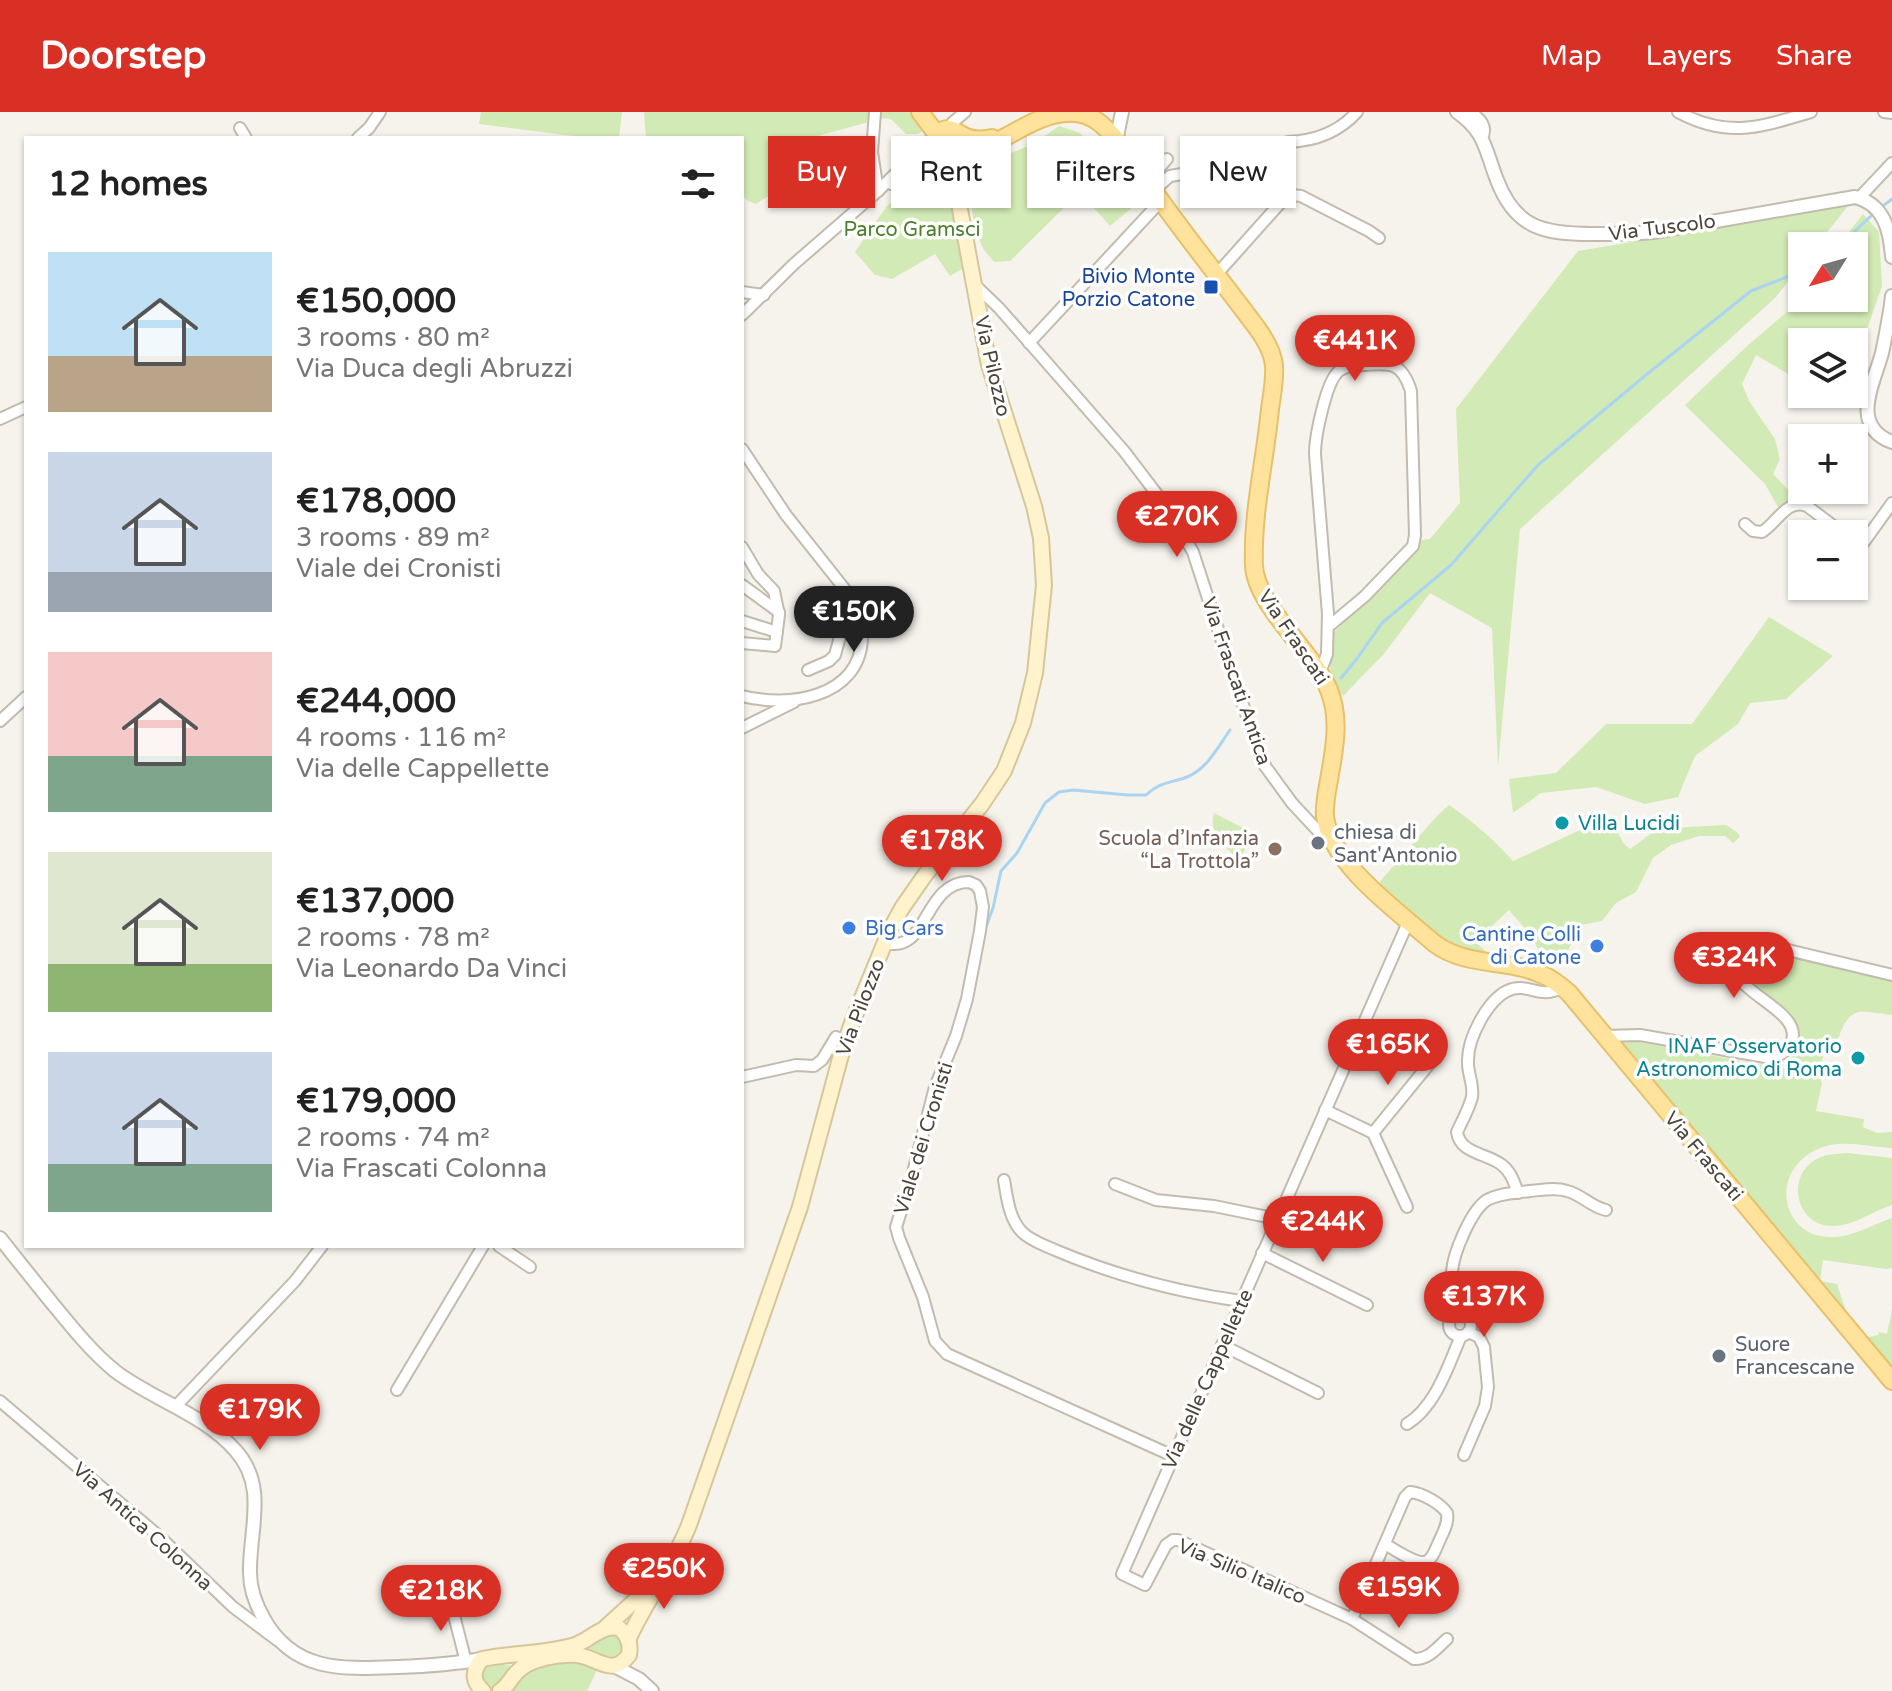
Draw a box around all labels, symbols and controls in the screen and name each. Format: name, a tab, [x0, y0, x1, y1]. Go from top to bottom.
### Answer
text: Doorstep	[40, 33, 206, 79]
text: Map	[1541, 39, 1602, 73]
text: Layers	[1646, 39, 1732, 73]
text: Share	[1776, 39, 1852, 73]
chip: Buy	[768, 136, 875, 208]
chip: Rent	[891, 136, 1011, 208]
chip: Filters	[1027, 136, 1164, 208]
chip: New	[1180, 136, 1296, 208]
icon: filters	[676, 162, 720, 206]
text: 12 homes	[48, 164, 208, 205]
street label: Via Tuscolo	[1607, 210, 1717, 246]
park label: Parco Gramsci	[843, 218, 981, 242]
north arrow	[1788, 232, 1868, 312]
map controls	[1788, 232, 1868, 600]
place label: Bivio Monte Porzio Catone	[1062, 265, 1195, 312]
marker: Bivio Monte Porzio Catone	[1202, 278, 1220, 296]
text: €150,000	[296, 281, 456, 322]
icon: home	[112, 284, 208, 380]
street label: Via Pilozzo	[969, 314, 1015, 419]
pin: €441K	[1299, 315, 1411, 383]
text: 3 rooms · 80 m²	[296, 322, 490, 353]
text: €441K	[1313, 325, 1397, 356]
button: layers	[1788, 328, 1868, 408]
text: Via Duca degli Abruzzi	[296, 353, 573, 384]
button: +	[1788, 424, 1868, 504]
text: €178,000	[296, 481, 456, 522]
icon: home	[112, 484, 208, 580]
pin: €270K	[1121, 491, 1233, 559]
text: €270K	[1135, 501, 1219, 532]
button: −	[1788, 520, 1868, 600]
text: 3 rooms · 89 m²	[296, 522, 490, 553]
text: Viale dei Cronisti	[296, 553, 502, 584]
street label: Via Frascati	[1253, 585, 1334, 690]
pin: €150K	[798, 586, 910, 654]
street label: Via Frascati Antica	[1196, 594, 1276, 768]
text: €150K	[812, 596, 896, 627]
text: €244,000	[296, 681, 456, 722]
icon: home	[112, 684, 208, 780]
text: 4 rooms · 116 m²	[296, 722, 506, 753]
text: Via delle Cappellette	[296, 753, 549, 784]
place label: Villa Lucidi	[1578, 812, 1680, 836]
marker: Villa Lucidi	[1553, 814, 1571, 832]
pin: €178K	[886, 815, 998, 883]
place label: chiesa di Sant'Antonio	[1334, 821, 1457, 868]
text: €178K	[900, 825, 984, 856]
place label: Scuola d’Infanzia “La Trottola”	[1099, 827, 1259, 874]
marker: chiesa di Sant'Antonio	[1309, 834, 1327, 852]
marker: Scuola d’Infanzia “La Trottola”	[1266, 840, 1284, 858]
text: €137,000	[296, 881, 454, 922]
icon: home	[112, 884, 208, 980]
place label: Big Cars	[865, 917, 944, 941]
marker: Big Cars	[840, 919, 858, 937]
text: 2 rooms · 78 m²	[296, 922, 490, 953]
place label: Cantine Colli di Catone	[1462, 923, 1581, 970]
pin: €324K	[1678, 932, 1790, 1000]
marker: Cantine Colli di Catone	[1588, 937, 1606, 955]
text: €324K	[1692, 942, 1776, 973]
text: Via Leonardo Da Vinci	[296, 953, 567, 984]
street label: Via Pilozzo	[831, 955, 891, 1060]
pin: €165K	[1332, 1019, 1444, 1087]
text: €165K	[1346, 1029, 1430, 1060]
place label: INAF Osservatorio Astronomico di Roma	[1636, 1035, 1842, 1082]
marker: INAF Osservatorio Astronomico di Roma	[1849, 1049, 1867, 1067]
street label: Viale dei Cronisti	[889, 1059, 959, 1217]
text: €179,000	[296, 1081, 456, 1122]
icon: home	[112, 1084, 208, 1180]
street label: Via Frascati	[1659, 1107, 1748, 1206]
text: 2 rooms · 74 m²	[296, 1122, 490, 1153]
text: Via Frascati Colonna	[296, 1153, 547, 1184]
pin: €244K	[1267, 1196, 1379, 1264]
text: €244K	[1281, 1206, 1365, 1237]
pin: €137K	[1428, 1271, 1540, 1339]
text: €137K	[1442, 1281, 1526, 1312]
street label: Via delle Cappellette	[1157, 1285, 1259, 1473]
place label: Suore Francescane	[1735, 1333, 1855, 1380]
marker: Suore Francescane	[1710, 1347, 1728, 1365]
pin: €179K	[204, 1384, 316, 1452]
text: €179K	[218, 1394, 302, 1425]
street label: Via Antica Colonna	[67, 1458, 217, 1596]
street label: Via Silio Italico	[1174, 1534, 1309, 1610]
pin: €250K	[608, 1543, 720, 1611]
text: €250K	[622, 1553, 706, 1584]
pin: €159K	[1343, 1562, 1455, 1630]
pin: €218K	[385, 1565, 497, 1633]
text: €159K	[1357, 1572, 1441, 1603]
text: €218K	[399, 1575, 483, 1606]

